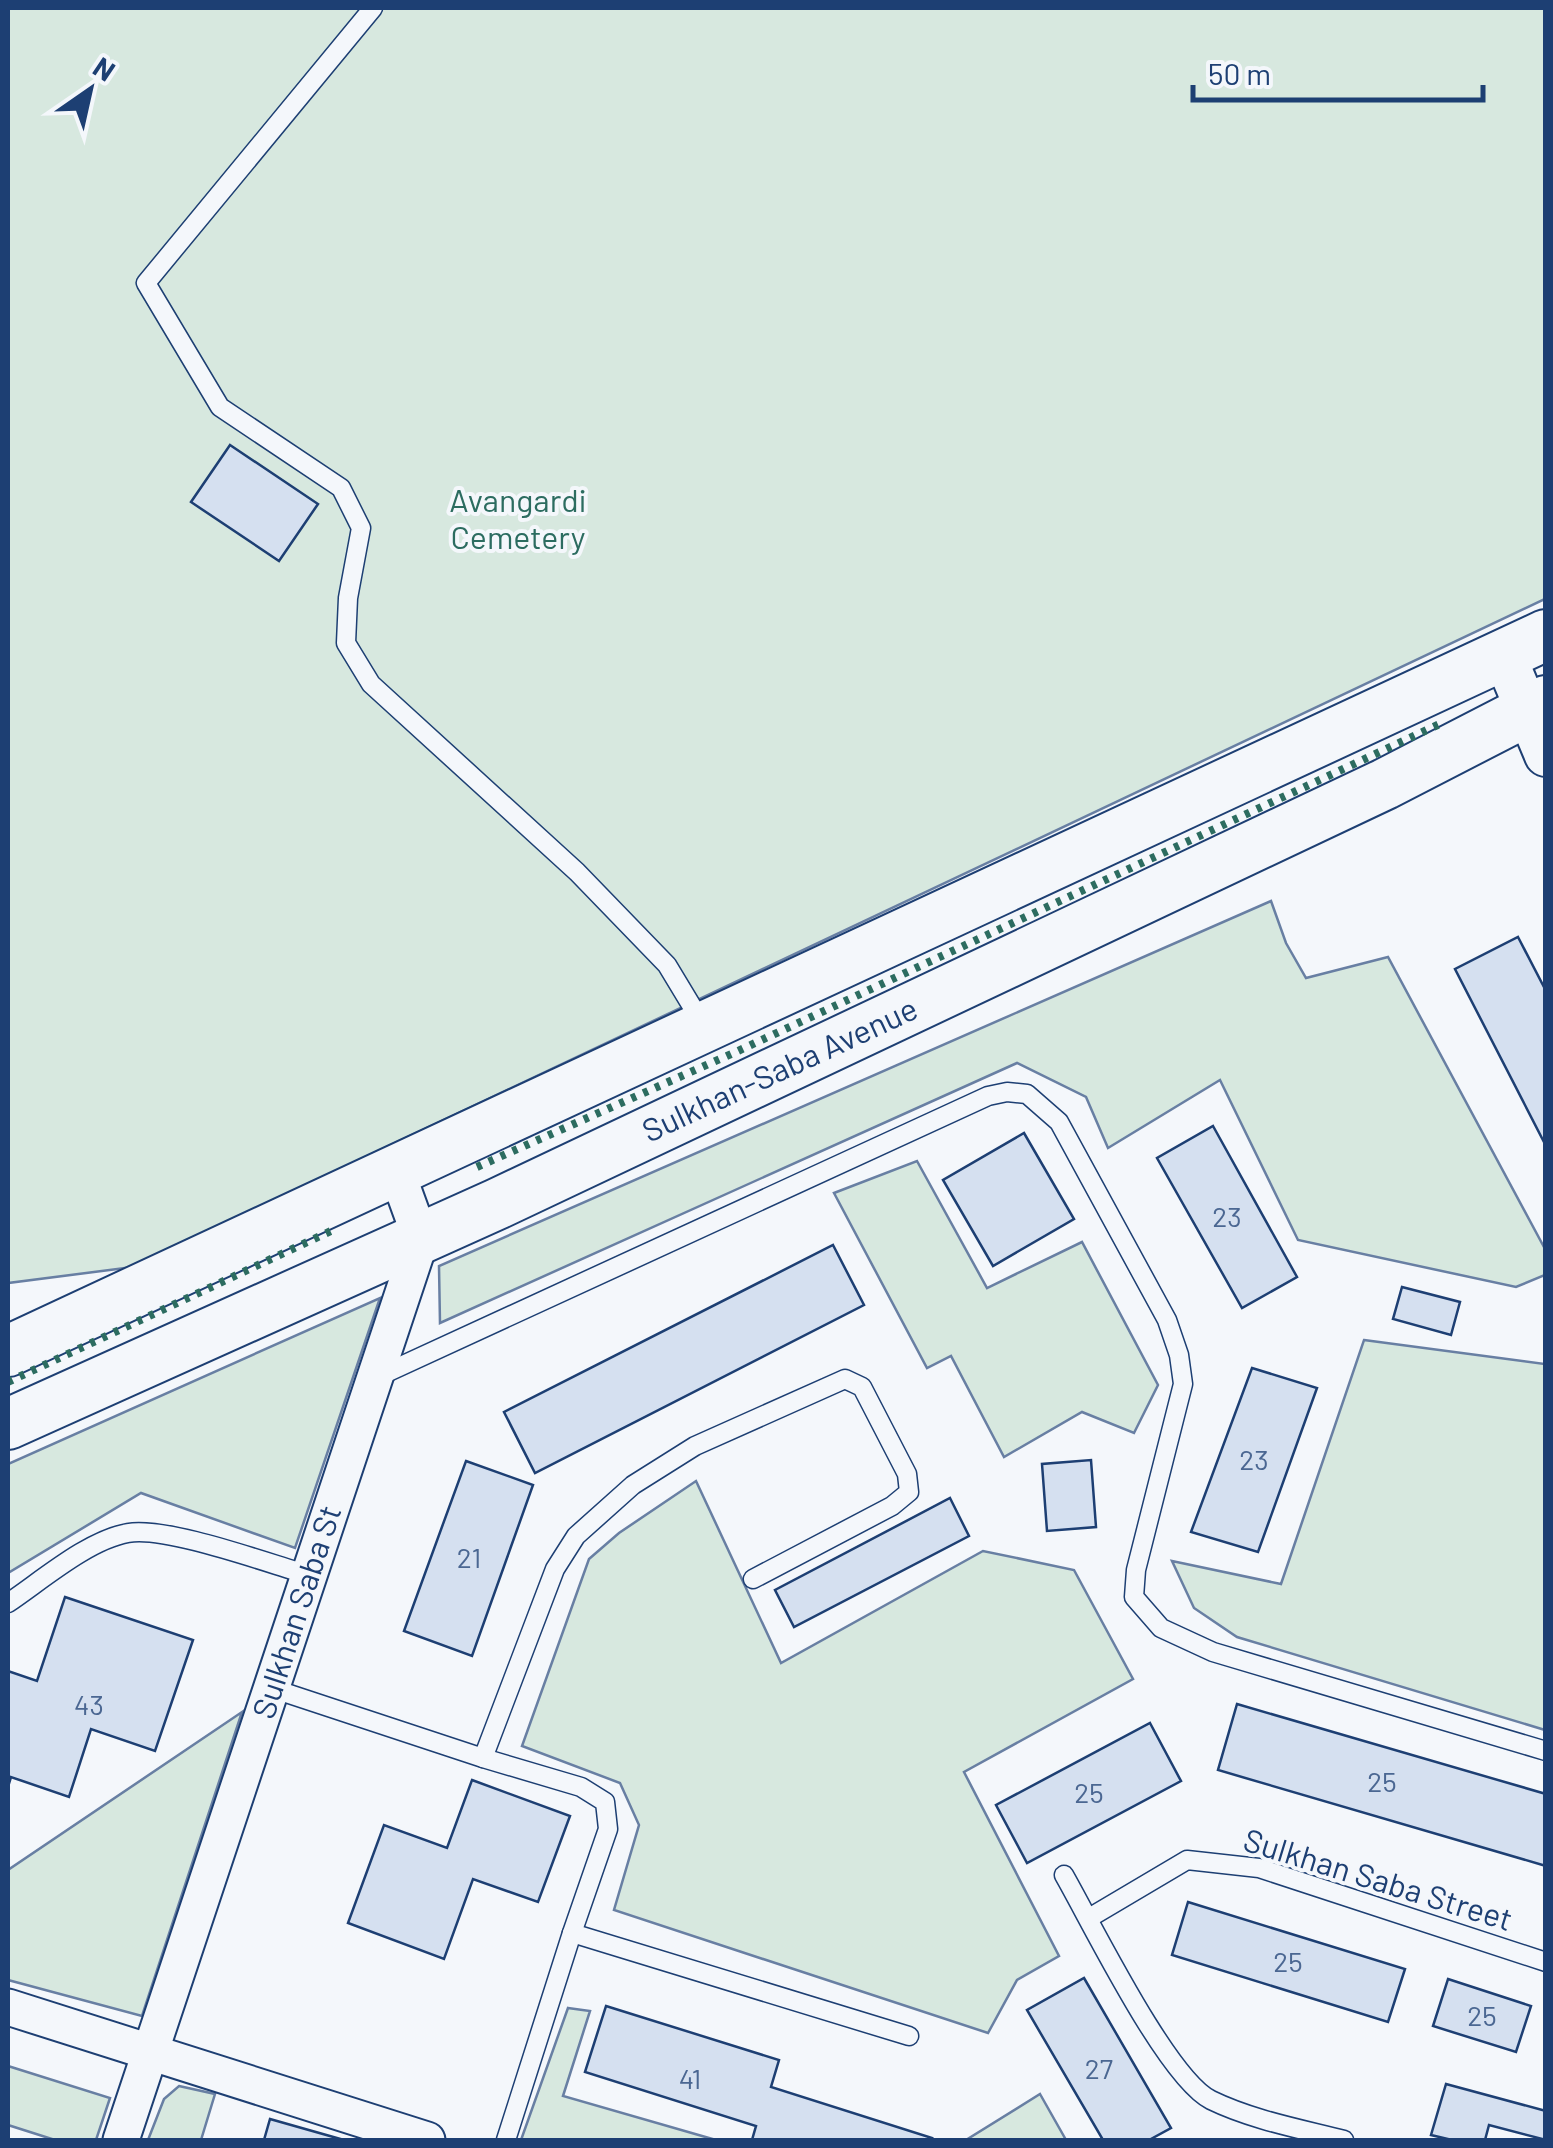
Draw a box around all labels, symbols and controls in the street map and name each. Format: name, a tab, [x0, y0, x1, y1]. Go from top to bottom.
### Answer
north arrow	[40, 40, 140, 140]
scale bar	[1193, 40, 1483, 102]
text: N	[87, 49, 122, 88]
text: 50 m	[1208, 55, 1271, 91]
park label: Avangardi Cemetery	[449, 480, 587, 555]
street label: Sulkhan-Saba Avenue	[635, 988, 923, 1149]
house number: 23	[1212, 1199, 1242, 1233]
house number: 23	[1239, 1442, 1269, 1476]
street label: Sulkhan Saba St	[243, 1500, 347, 1723]
house number: 21	[457, 1540, 481, 1574]
house number: 43	[74, 1687, 104, 1721]
house number: 25	[1367, 1764, 1397, 1798]
house number: 25	[1074, 1775, 1104, 1809]
street label: Sulkhan Saba Street	[1240, 1819, 1518, 1937]
house number: 25	[1273, 1944, 1303, 1978]
house number: 25	[1467, 1998, 1497, 2032]
house number: 27	[1085, 2051, 1113, 2085]
house number: 41	[679, 2061, 701, 2095]

